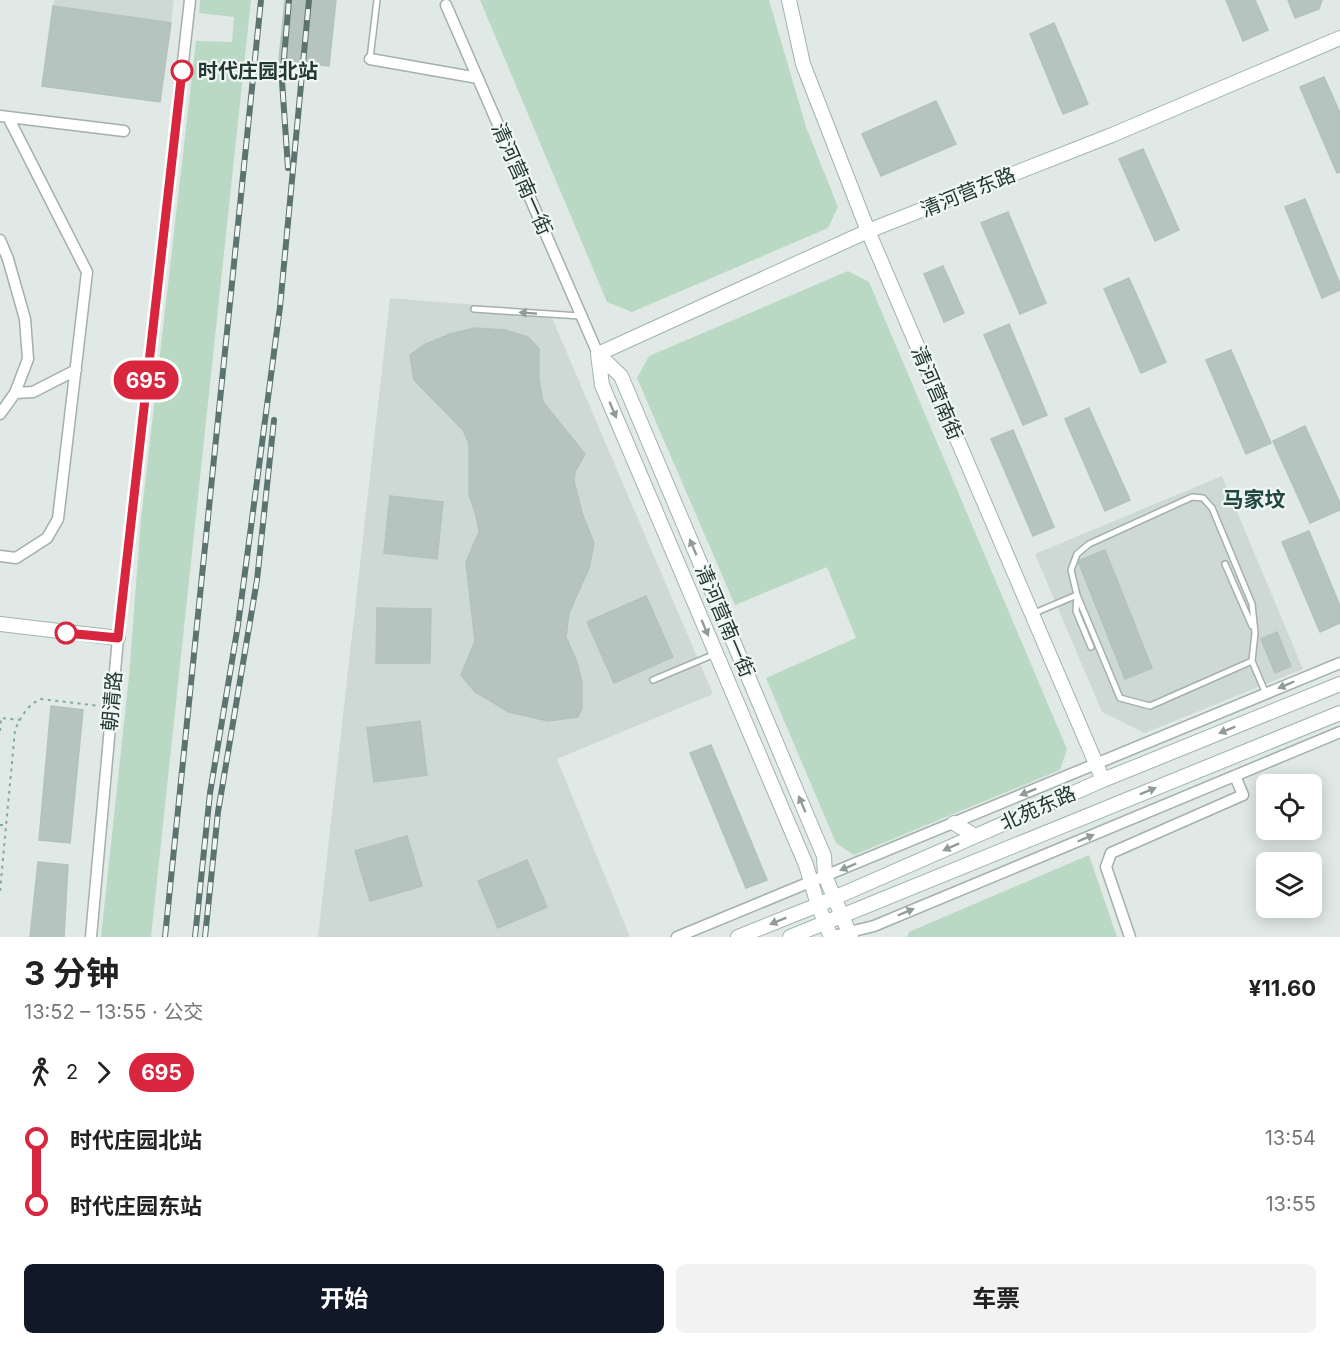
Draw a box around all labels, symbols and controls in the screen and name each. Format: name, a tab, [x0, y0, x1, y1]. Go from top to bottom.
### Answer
place label: 时代庄园北站	[198, 59, 318, 83]
marker: 时代庄园北站	[171, 60, 193, 82]
street label: 清河营南一街	[487, 119, 557, 239]
street label: 清河营东路	[917, 162, 1019, 222]
one-way arrow	[519, 308, 538, 317]
street label: 清河营南街	[906, 342, 968, 444]
line badge: 695	[112, 360, 180, 400]
text: 695	[126, 368, 166, 393]
one-way arrow	[608, 401, 618, 419]
district label: 马家坟	[1223, 487, 1286, 512]
one-way arrow	[688, 537, 698, 555]
street label: 清河营南一街	[691, 561, 759, 681]
one-way arrow	[701, 619, 710, 637]
unlabelled marker	[55, 622, 77, 644]
street label: 朝清路	[97, 670, 127, 732]
one-way arrow	[1277, 681, 1295, 690]
one-way arrow	[1218, 725, 1236, 735]
map controls	[1256, 774, 1322, 918]
button: locate	[1256, 774, 1322, 840]
street label: 北苑东路	[997, 781, 1079, 835]
one-way arrow	[1140, 786, 1158, 796]
one-way arrow	[1019, 787, 1037, 797]
one-way arrow	[797, 794, 807, 812]
one-way arrow	[1078, 833, 1096, 843]
one-way arrow	[942, 842, 960, 852]
button: layers	[1256, 852, 1322, 918]
one-way arrow	[839, 863, 857, 872]
one-way arrow	[898, 908, 915, 917]
one-way arrow	[769, 917, 787, 926]
text: 3 分钟	[24, 953, 119, 993]
text: ¥11.60	[1249, 975, 1316, 1001]
text: 13:52 – 13:55 · 公交	[24, 1000, 203, 1024]
icon: walk	[24, 1056, 57, 1089]
icon: forward	[87, 1056, 120, 1089]
text: 2	[66, 1060, 78, 1084]
text: 695	[141, 1060, 182, 1085]
text: 13:54	[1265, 1126, 1316, 1150]
text: 时代庄园北站	[70, 1127, 202, 1153]
text: 13:55	[1265, 1192, 1316, 1216]
text: 时代庄园东站	[70, 1193, 202, 1219]
button: 开始	[24, 1264, 664, 1333]
button: 车票	[676, 1264, 1316, 1333]

